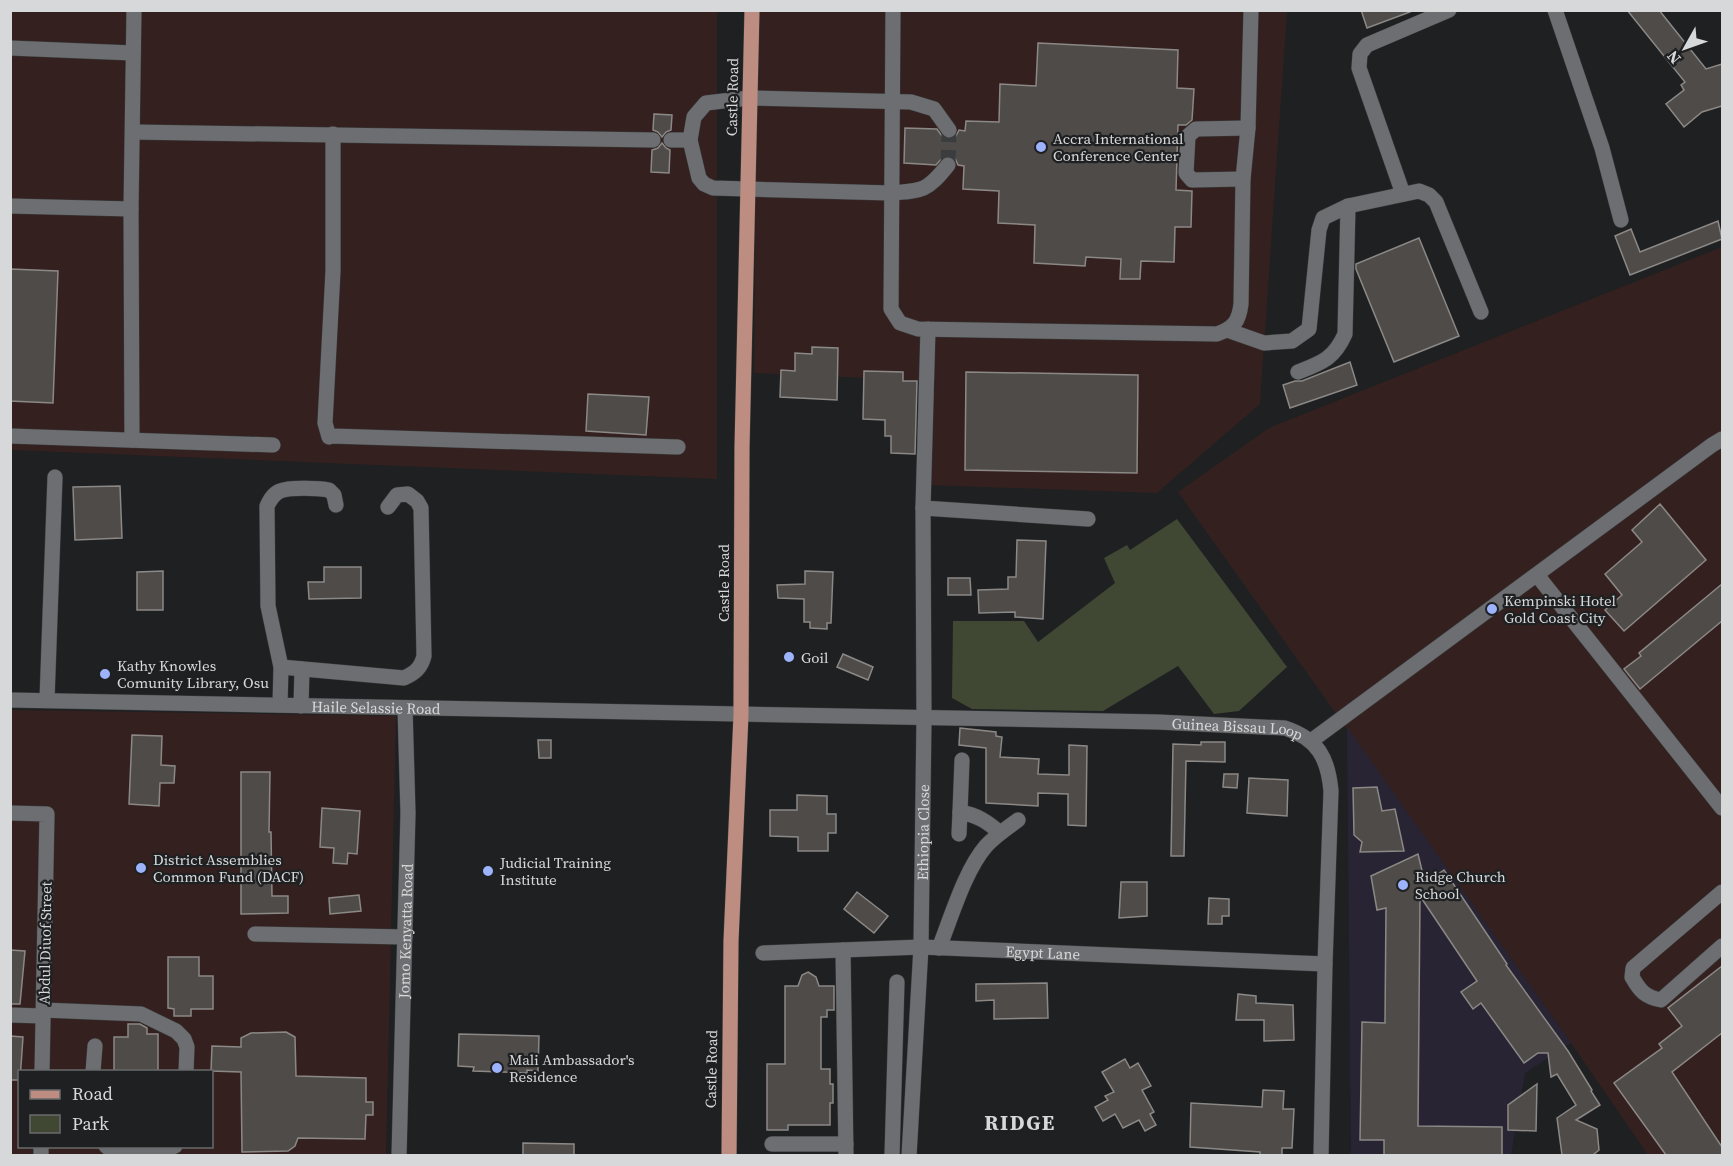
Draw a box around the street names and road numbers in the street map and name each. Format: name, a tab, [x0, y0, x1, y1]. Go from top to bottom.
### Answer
street label: Castle Road	[721, 57, 743, 136]
street label: Castle Road	[713, 543, 734, 622]
street label: Haile Selassie Road	[311, 695, 441, 719]
street label: Guinea Bissau Loop	[1171, 712, 1307, 745]
street label: Ethiopia Close	[911, 784, 934, 881]
street label: Jomo Kenyatta Road	[393, 863, 417, 1000]
street label: Abdul Diuof Street	[33, 881, 57, 1005]
street label: Egypt Lane	[1005, 940, 1081, 964]
street label: Castle Road	[700, 1029, 722, 1108]

